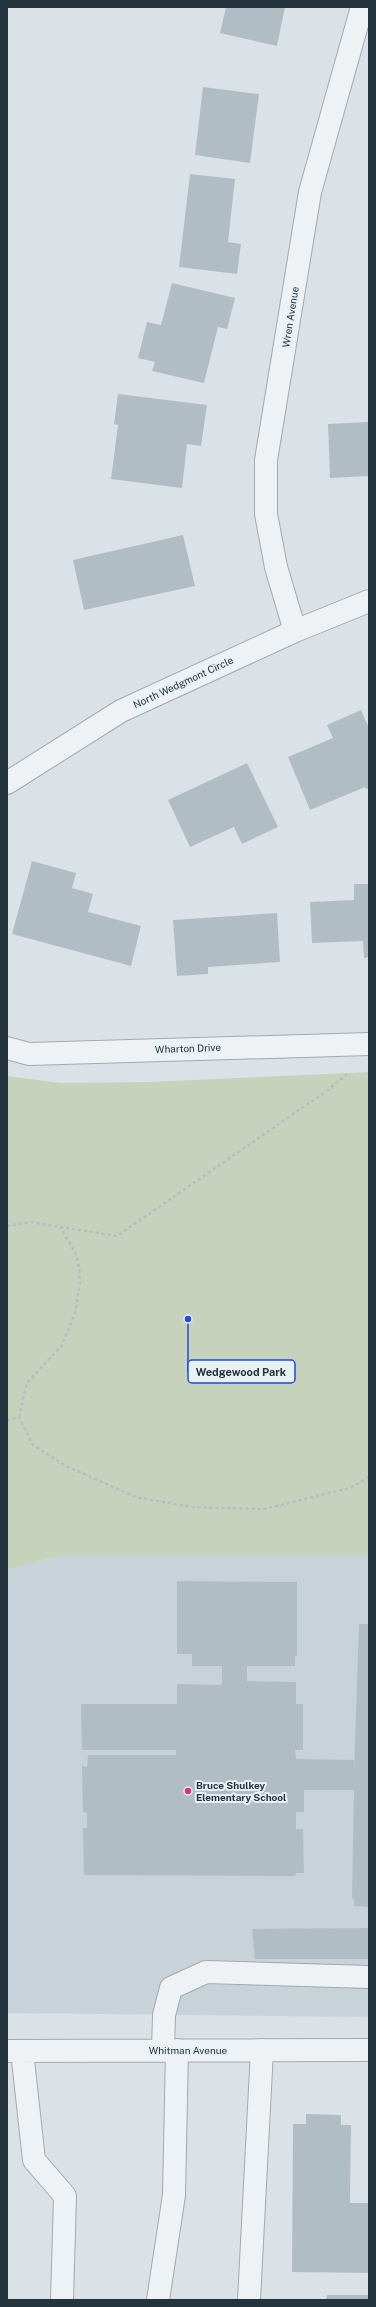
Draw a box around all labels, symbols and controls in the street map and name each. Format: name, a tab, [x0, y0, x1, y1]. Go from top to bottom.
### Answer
street label: Wren Avenue	[279, 285, 301, 348]
street label: North Wedgmont Circle	[131, 653, 235, 710]
street label: Wharton Drive	[155, 1041, 222, 1055]
callout: Wedgewood Park	[188, 1360, 295, 1383]
text: Wedgewood Park	[196, 1366, 287, 1378]
place label: Bruce Shulkey Elementary School	[196, 1779, 286, 1803]
marker: Bruce Shulkey Elementary School	[183, 1786, 193, 1796]
street label: Whitman Avenue	[149, 2044, 228, 2056]

